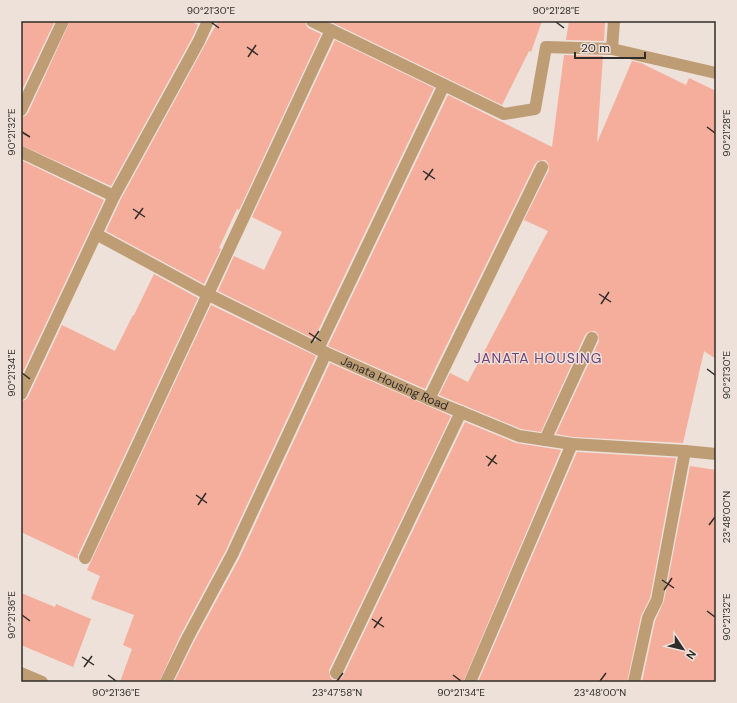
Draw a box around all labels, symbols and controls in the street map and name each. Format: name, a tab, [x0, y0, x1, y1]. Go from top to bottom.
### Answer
text: 90°21'30"E	[187, 4, 236, 17]
text: 90°21'28"E	[532, 4, 580, 17]
scale bar	[575, 34, 645, 60]
text: 20 m	[581, 40, 610, 56]
text: 90°21'32"E	[5, 108, 18, 156]
text: 90°21'28"E	[720, 109, 733, 157]
text: 90°21'34"E	[5, 349, 18, 397]
district label: JANATA HOUSING	[474, 349, 602, 367]
text: 90°21'30"E	[720, 350, 733, 399]
street label: Janata Housing Road	[338, 353, 451, 414]
text: 23°48'00"N	[720, 491, 733, 543]
text: 90°21'36"E	[5, 591, 18, 639]
text: 90°21'32"E	[720, 593, 733, 641]
north arrow	[663, 629, 703, 669]
text: N	[683, 647, 699, 662]
text: 90°21'36"E	[92, 686, 140, 699]
text: 23°47'58"N	[312, 686, 362, 699]
text: 90°21'34"E	[437, 686, 485, 699]
text: 23°48'00"N	[574, 686, 626, 699]

